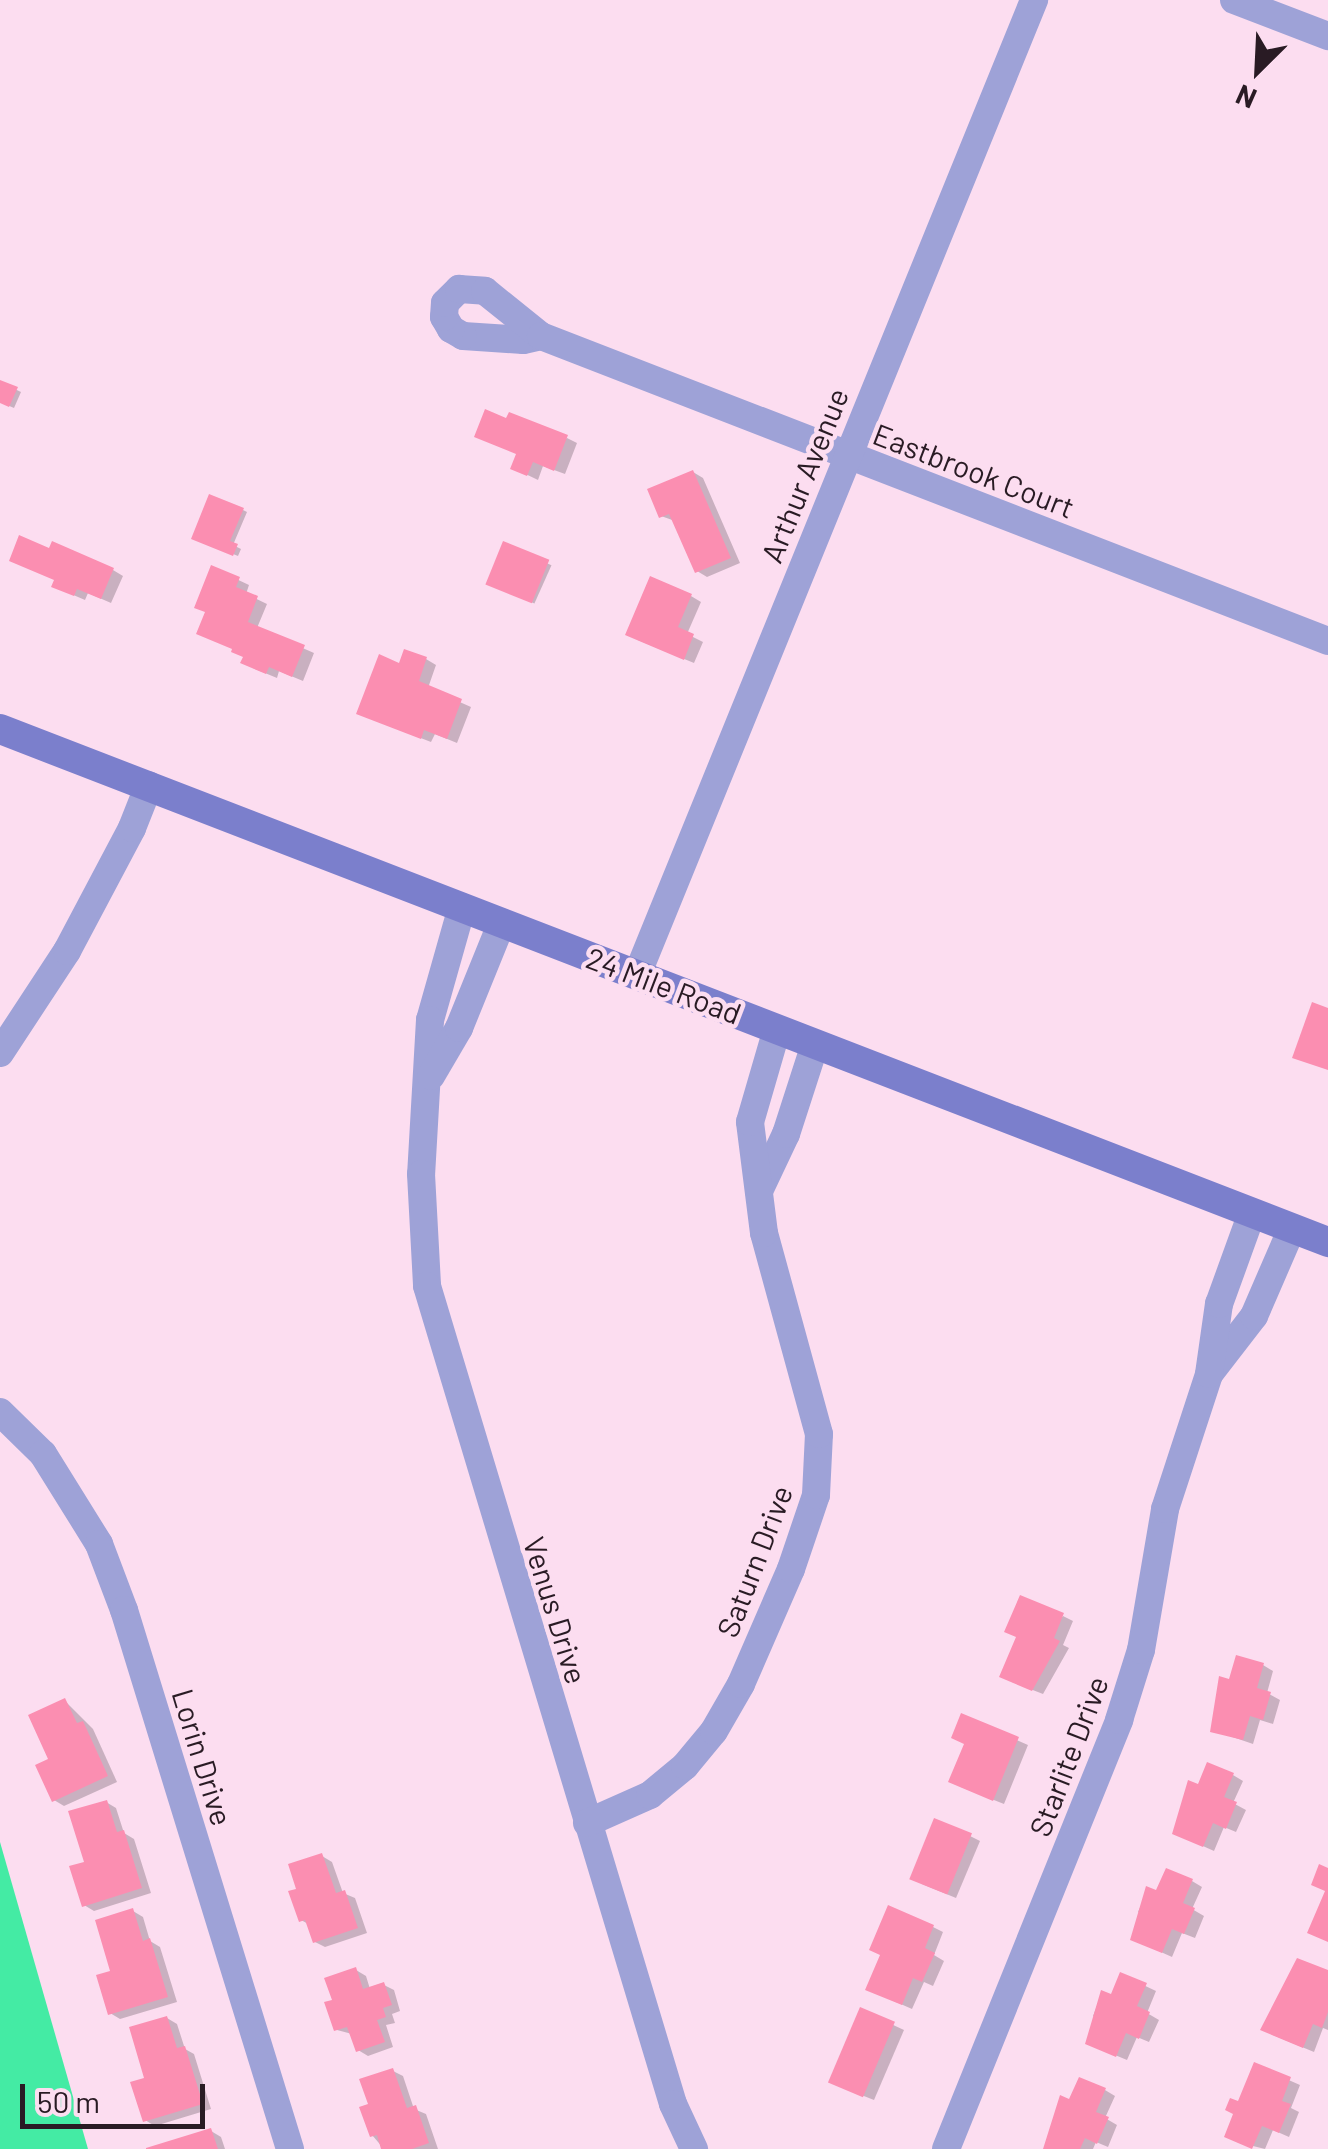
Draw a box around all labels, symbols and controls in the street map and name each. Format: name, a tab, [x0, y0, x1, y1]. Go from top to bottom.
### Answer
north arrow	[1208, 20, 1308, 120]
text: N	[1230, 78, 1261, 117]
street label: Arthur Avenue	[753, 383, 855, 567]
street label: Eastbrook Court	[868, 415, 1080, 525]
street label: 24 Mile Road	[581, 939, 747, 1031]
street label: Saturn Drive	[709, 1480, 799, 1642]
street label: Venus Drive	[517, 1532, 595, 1688]
street label: Starlite Drive	[1021, 1671, 1115, 1841]
street label: Lorin Drive	[165, 1684, 241, 1830]
scale bar	[25, 2064, 210, 2126]
text: 50 m	[37, 2083, 100, 2119]

